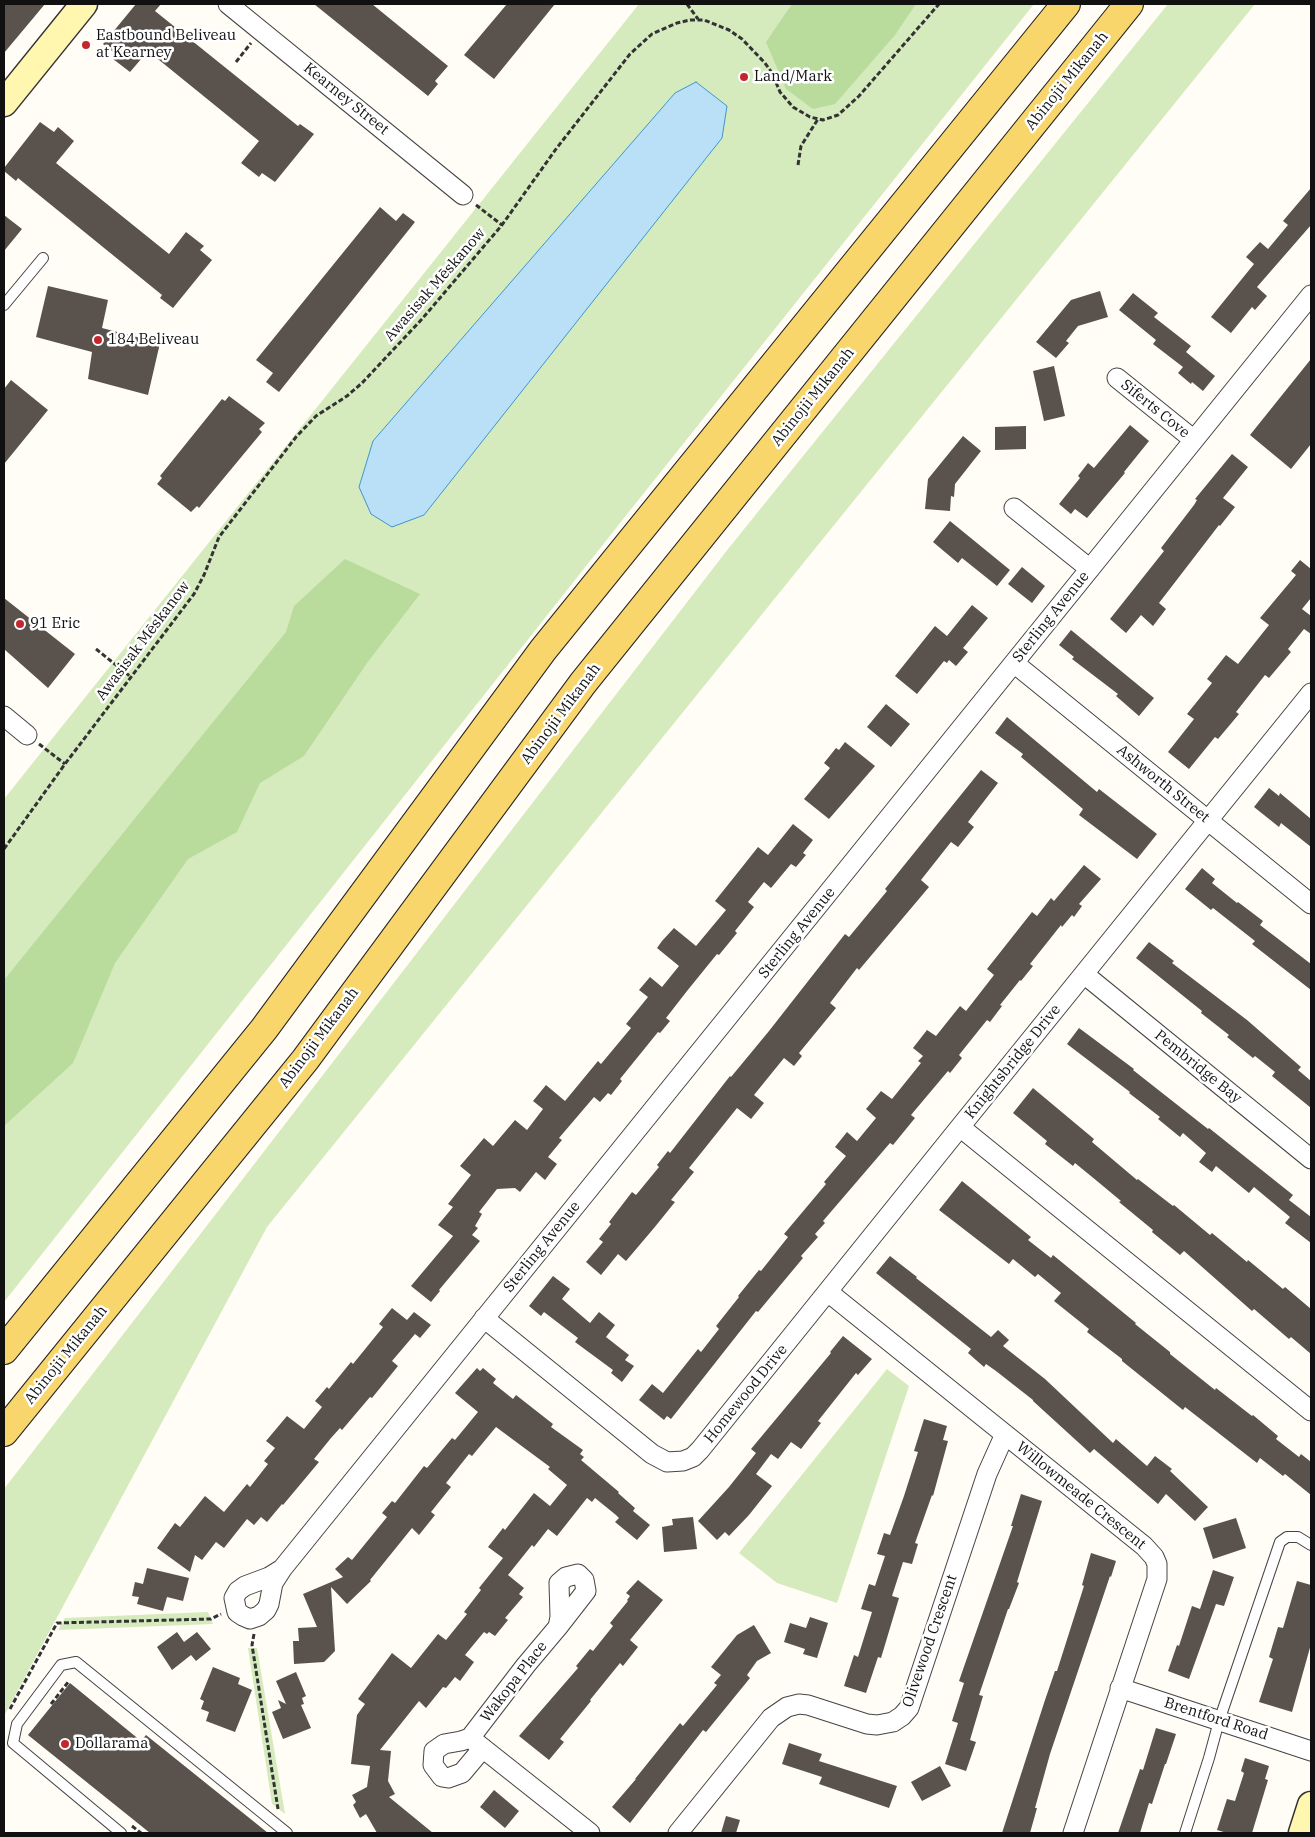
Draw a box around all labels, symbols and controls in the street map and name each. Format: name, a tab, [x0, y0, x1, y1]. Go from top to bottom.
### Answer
place label: Eastbound Beliveau at Kearney	[96, 27, 236, 62]
street label: Abinojii Mikanah	[1022, 28, 1112, 134]
marker: Eastbound Beliveau at Kearney	[80, 39, 92, 51]
street label: Kearney Street	[300, 59, 392, 139]
place label: Land/Mark	[754, 68, 832, 86]
marker: Land/Mark	[738, 71, 750, 83]
street label: Awasisak Mēskanow	[381, 225, 489, 345]
place label: 184 Beliveau	[108, 331, 199, 349]
marker: 184 Beliveau	[92, 334, 104, 346]
street label: Abinojii Mikanah	[768, 344, 858, 450]
street label: Siferts Cove	[1117, 376, 1193, 442]
street label: Sterling Avenue	[1009, 568, 1093, 666]
street label: Awasisak Mēskanow	[92, 578, 194, 704]
place label: 91 Eric	[30, 615, 80, 633]
marker: 91 Eric	[14, 618, 26, 630]
street label: Abinojii Mikanah	[517, 660, 605, 768]
street label: Ashworth Street	[1113, 741, 1213, 827]
street label: Sterling Avenue	[755, 884, 839, 982]
street label: Abinojii Mikanah	[275, 984, 363, 1092]
street label: Knightsbridge Drive	[961, 1001, 1065, 1123]
street label: Pembridge Bay	[1151, 1026, 1245, 1108]
street label: Sterling Avenue	[500, 1198, 584, 1296]
street label: Abinojii Mikanah	[21, 1302, 111, 1408]
street label: Homewood Drive	[701, 1341, 791, 1447]
street label: Willowmeade Crescent	[1013, 1438, 1149, 1554]
street label: Olivewood Crescent	[899, 1572, 961, 1710]
street label: Wakopa Place	[477, 1638, 551, 1726]
street label: Brentford Road	[1162, 1694, 1270, 1744]
place label: Dollarama	[75, 1735, 149, 1753]
marker: Dollarama	[59, 1738, 71, 1750]

